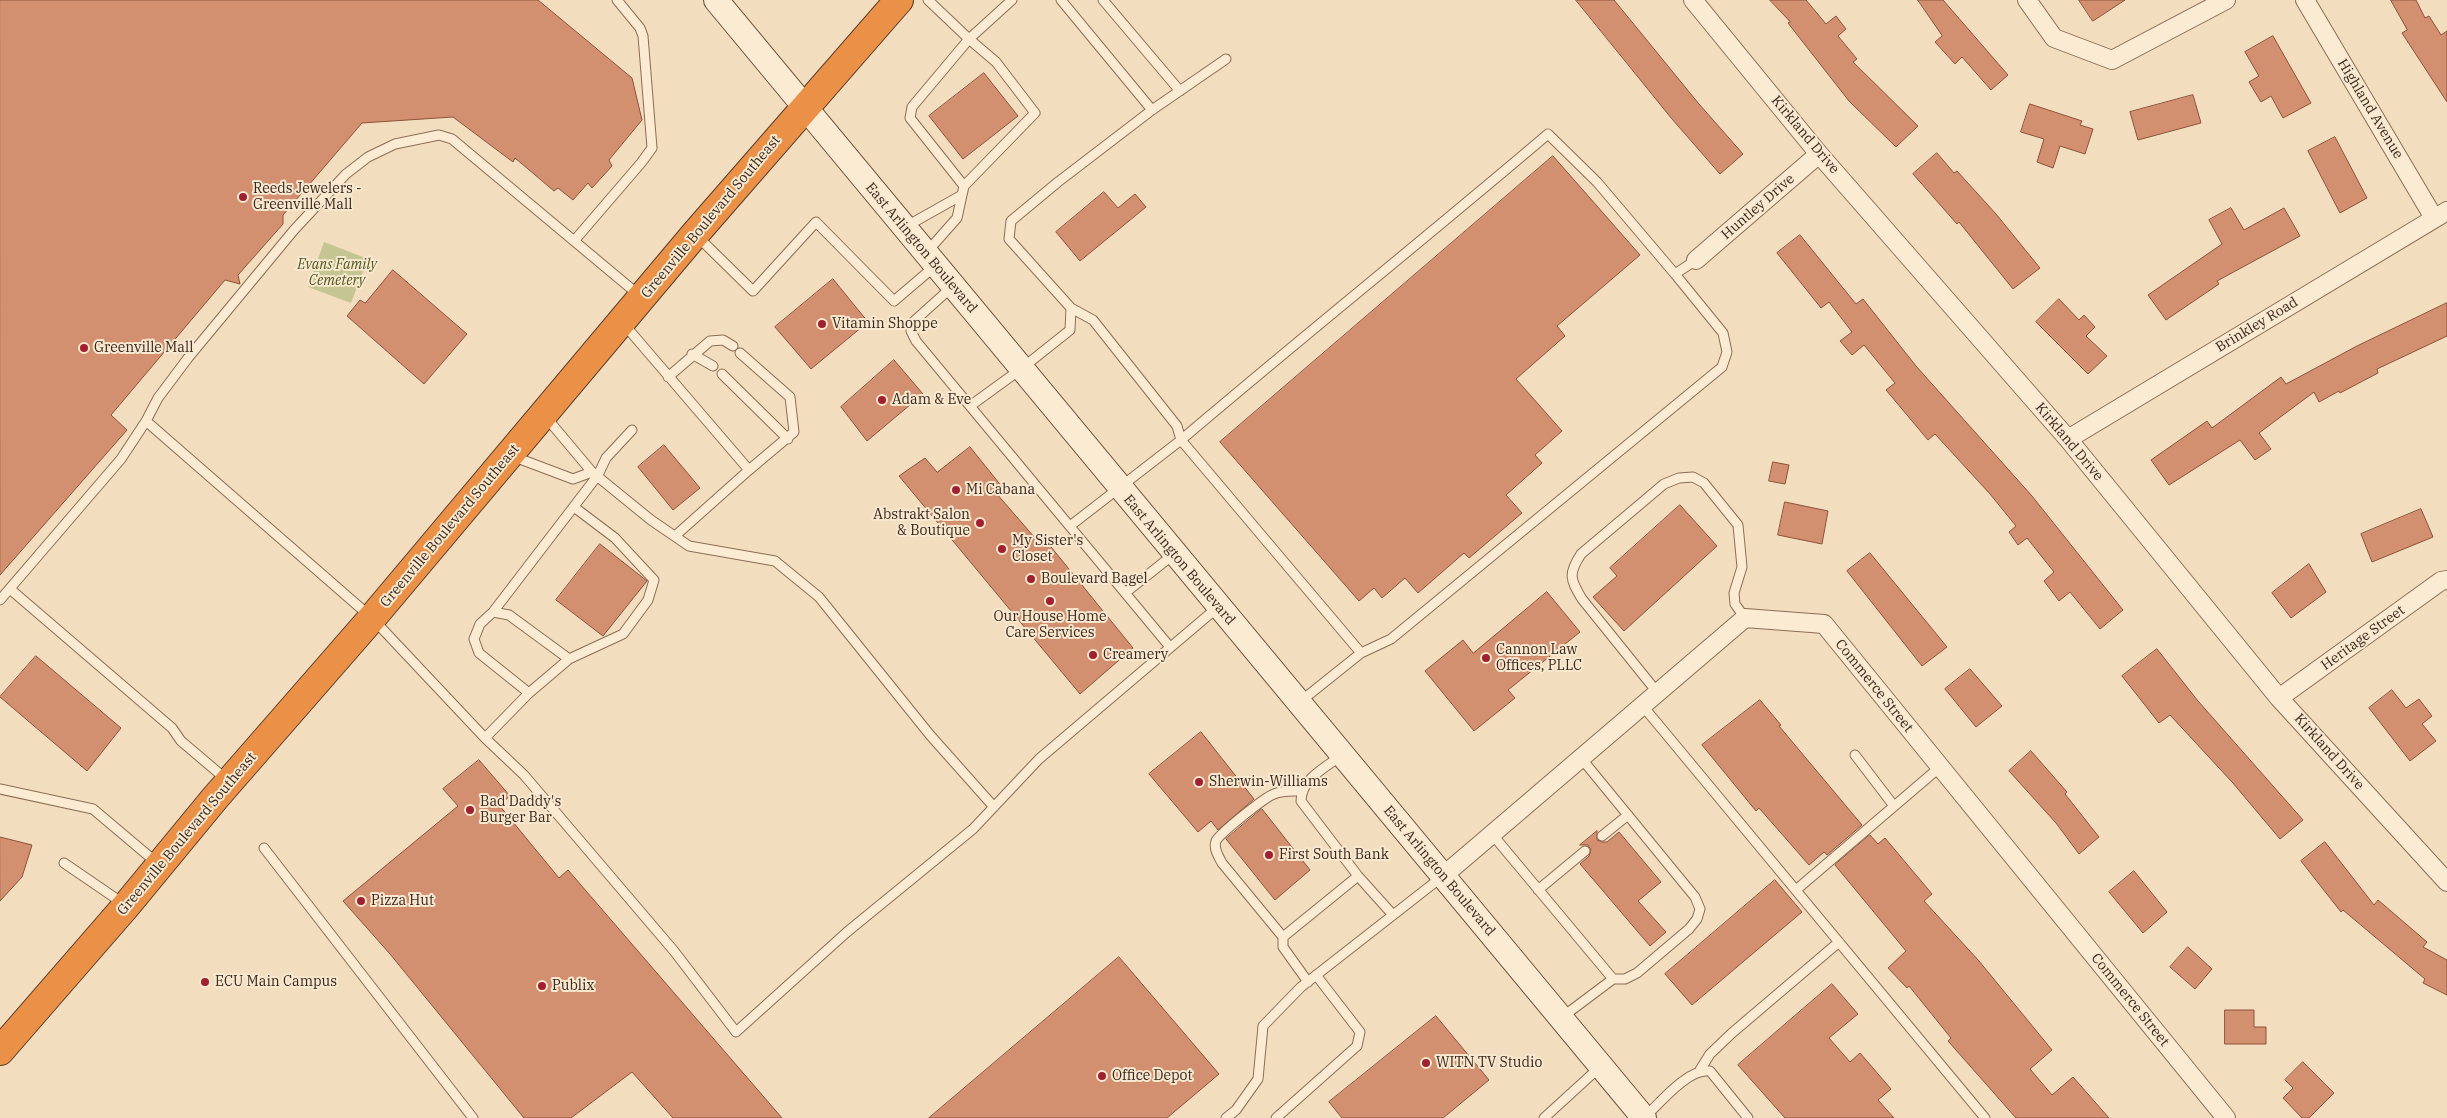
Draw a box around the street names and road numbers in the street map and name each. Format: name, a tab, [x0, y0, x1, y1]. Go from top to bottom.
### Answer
street label: Highland Avenue	[2334, 56, 2406, 162]
street label: Kirkland Drive	[1768, 93, 1842, 177]
street label: Greenville Boulevard Southeast	[638, 132, 784, 302]
street label: Huntley Drive	[1718, 171, 1798, 243]
street label: East Arlington Boulevard	[862, 179, 980, 317]
street label: Brinkley Road	[2213, 294, 2301, 356]
street label: Kirkland Drive	[2032, 400, 2106, 484]
street label: Greenville Boulevard Southeast	[377, 441, 523, 611]
street label: East Arlington Boulevard	[1120, 491, 1238, 629]
street label: Heritage Street	[2318, 602, 2408, 674]
street label: Commerce Street	[1831, 636, 1917, 736]
street label: Kirkland Drive	[2290, 710, 2368, 794]
street label: Greenville Boulevard Southeast	[114, 749, 260, 919]
street label: East Arlington Boulevard	[1380, 802, 1498, 940]
street label: Commerce Street	[2087, 950, 2173, 1050]

